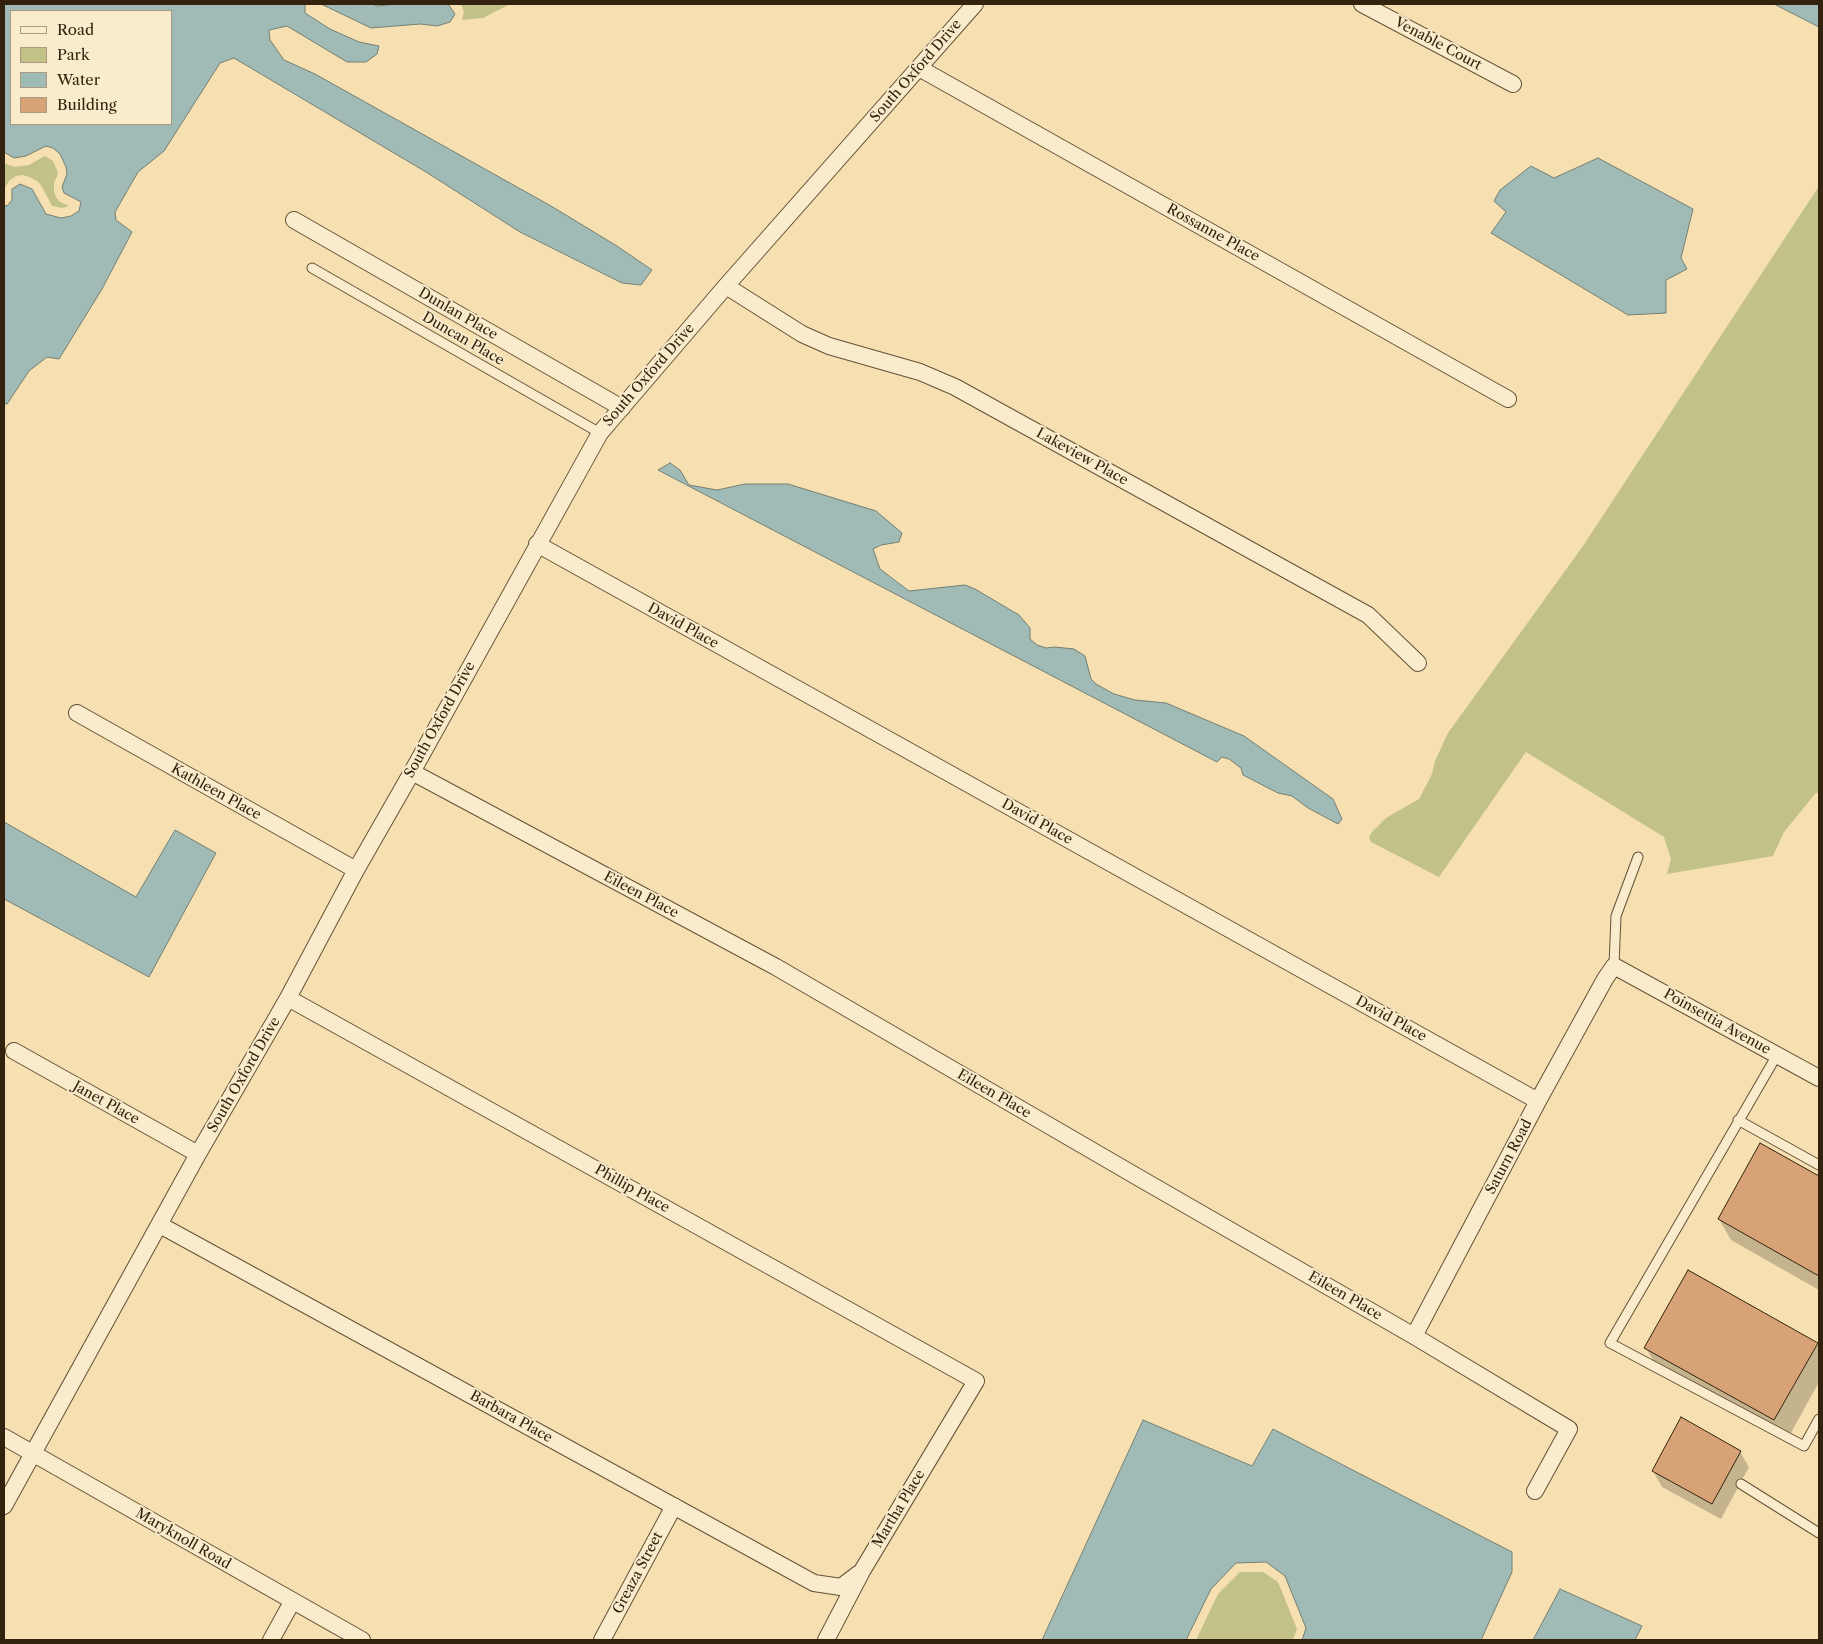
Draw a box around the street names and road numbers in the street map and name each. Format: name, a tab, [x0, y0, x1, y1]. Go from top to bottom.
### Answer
street label: Venable Court	[1392, 14, 1484, 74]
street label: South Oxford Drive	[867, 16, 965, 126]
street label: Rossanne Place	[1164, 201, 1262, 265]
street label: Dunlan Place	[415, 285, 501, 343]
street label: Duncan Place	[419, 309, 507, 369]
street label: South Oxford Drive	[600, 320, 698, 430]
street label: Lakeview Place	[1033, 425, 1131, 489]
street label: David Place	[645, 600, 721, 652]
street label: South Oxford Drive	[401, 659, 479, 781]
street label: Kathleen Place	[168, 760, 264, 824]
street label: David Place	[999, 796, 1075, 848]
street label: Eileen Place	[601, 868, 681, 922]
street label: Poinsettia Avenue	[1661, 986, 1773, 1058]
street label: David Place	[1353, 993, 1429, 1045]
street label: South Oxford Drive	[204, 1014, 284, 1136]
street label: Eileen Place	[954, 1066, 1034, 1122]
street label: Janet Place	[70, 1078, 142, 1128]
street label: Saturn Road	[1482, 1117, 1536, 1197]
street label: Phillip Place	[592, 1161, 672, 1217]
street label: Eileen Place	[1305, 1268, 1385, 1324]
street label: Barbara Place	[467, 1387, 555, 1447]
street label: Martha Place	[869, 1467, 929, 1551]
street label: Maryknoll Road	[132, 1505, 234, 1573]
street label: Greaza Street	[609, 1529, 667, 1617]

